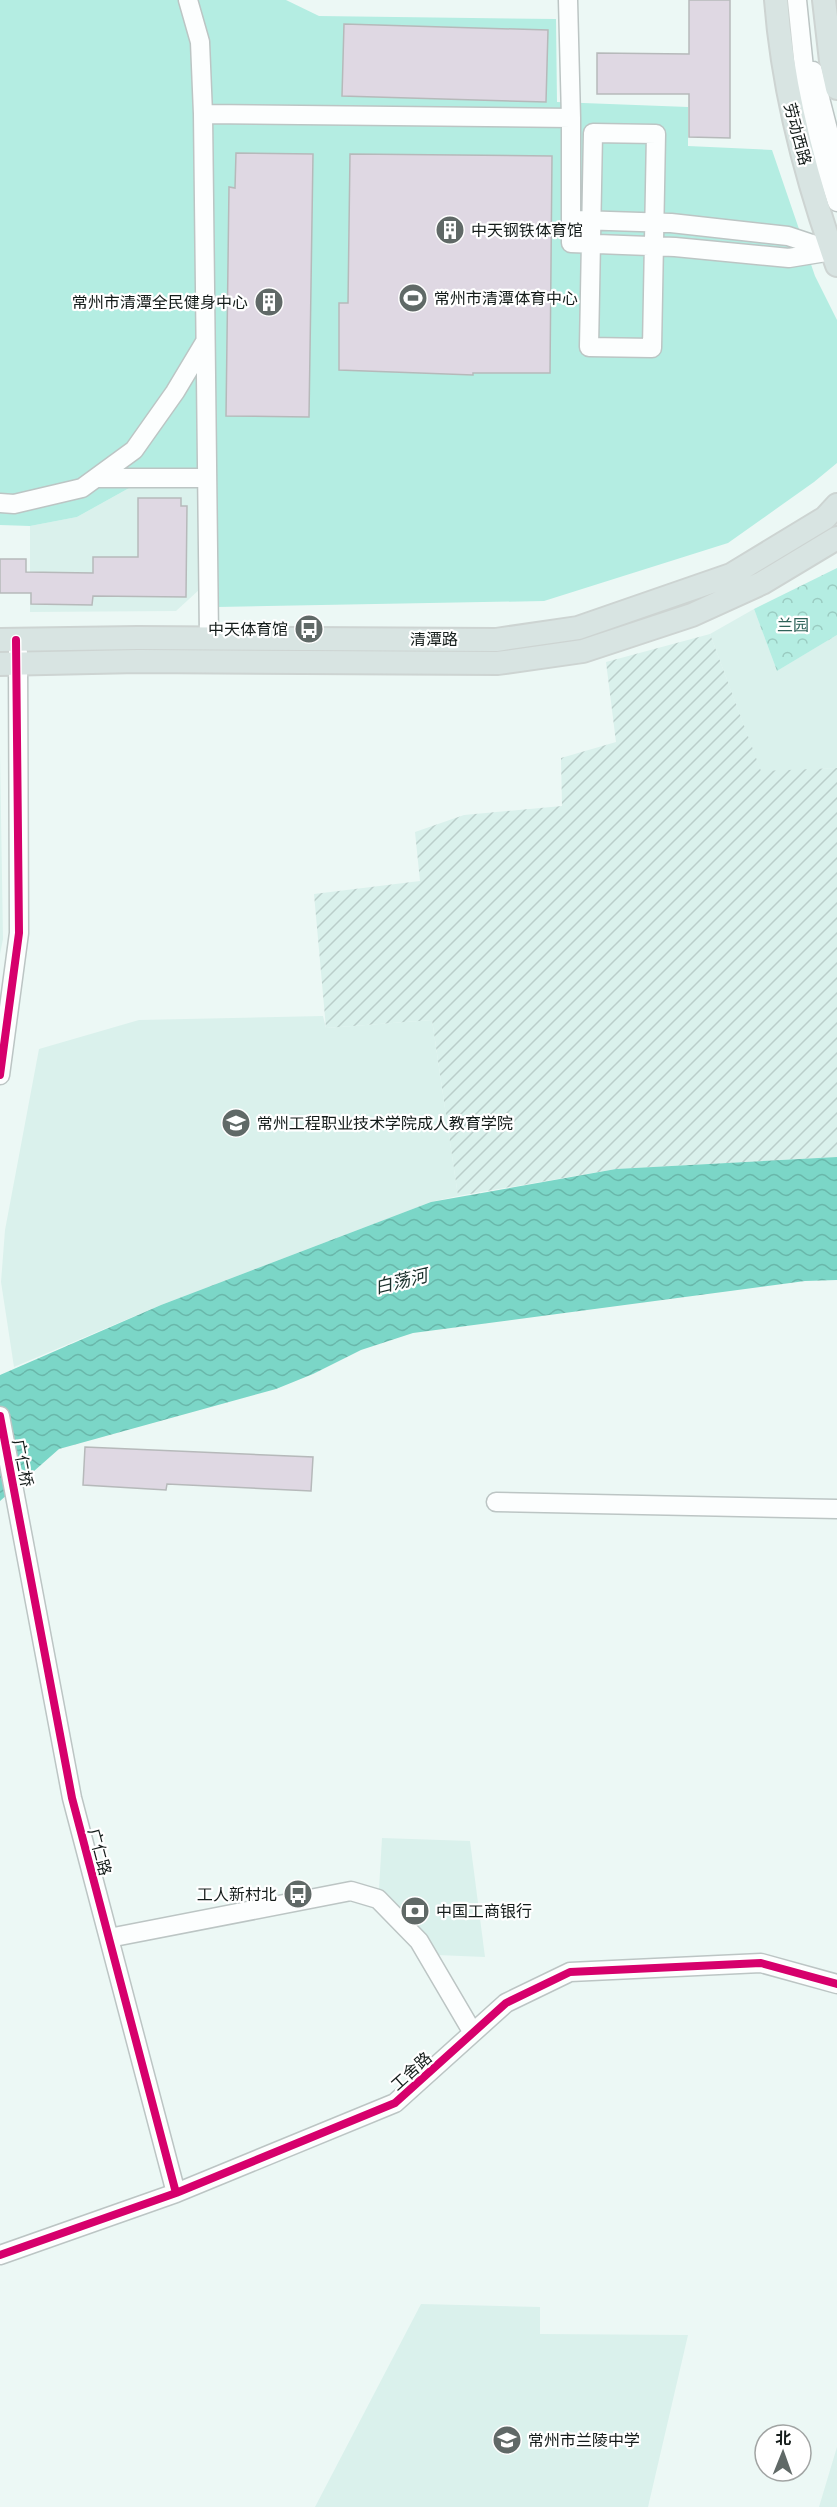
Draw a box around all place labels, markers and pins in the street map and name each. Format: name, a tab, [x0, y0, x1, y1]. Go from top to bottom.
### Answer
building icon: 中天钢铁体育馆	[434, 214, 466, 246]
place label: 中天钢铁体育馆	[471, 220, 583, 240]
sports icon: 常州市清潭体育中心	[397, 282, 429, 314]
building icon: 常州市清潭全民健身中心	[253, 286, 285, 318]
place label: 常州市清潭体育中心	[434, 288, 578, 308]
place label: 常州市清潭全民健身中心	[72, 292, 248, 312]
bus stop icon: 中天体育馆	[293, 613, 325, 645]
place label: 中天体育馆	[208, 619, 288, 639]
school or university icon: 常州工程职业技术学院成人教育学院	[220, 1107, 252, 1139]
place label: 常州工程职业技术学院成人教育学院	[257, 1113, 513, 1133]
bus stop icon: 工人新村北	[282, 1878, 314, 1910]
place label: 工人新村北	[197, 1884, 277, 1904]
bank icon: 中国工商银行	[399, 1895, 431, 1927]
place label: 中国工商银行	[436, 1901, 532, 1921]
school or university icon: 常州市兰陵中学	[491, 2424, 523, 2456]
place label: 常州市兰陵中学	[528, 2430, 640, 2450]

